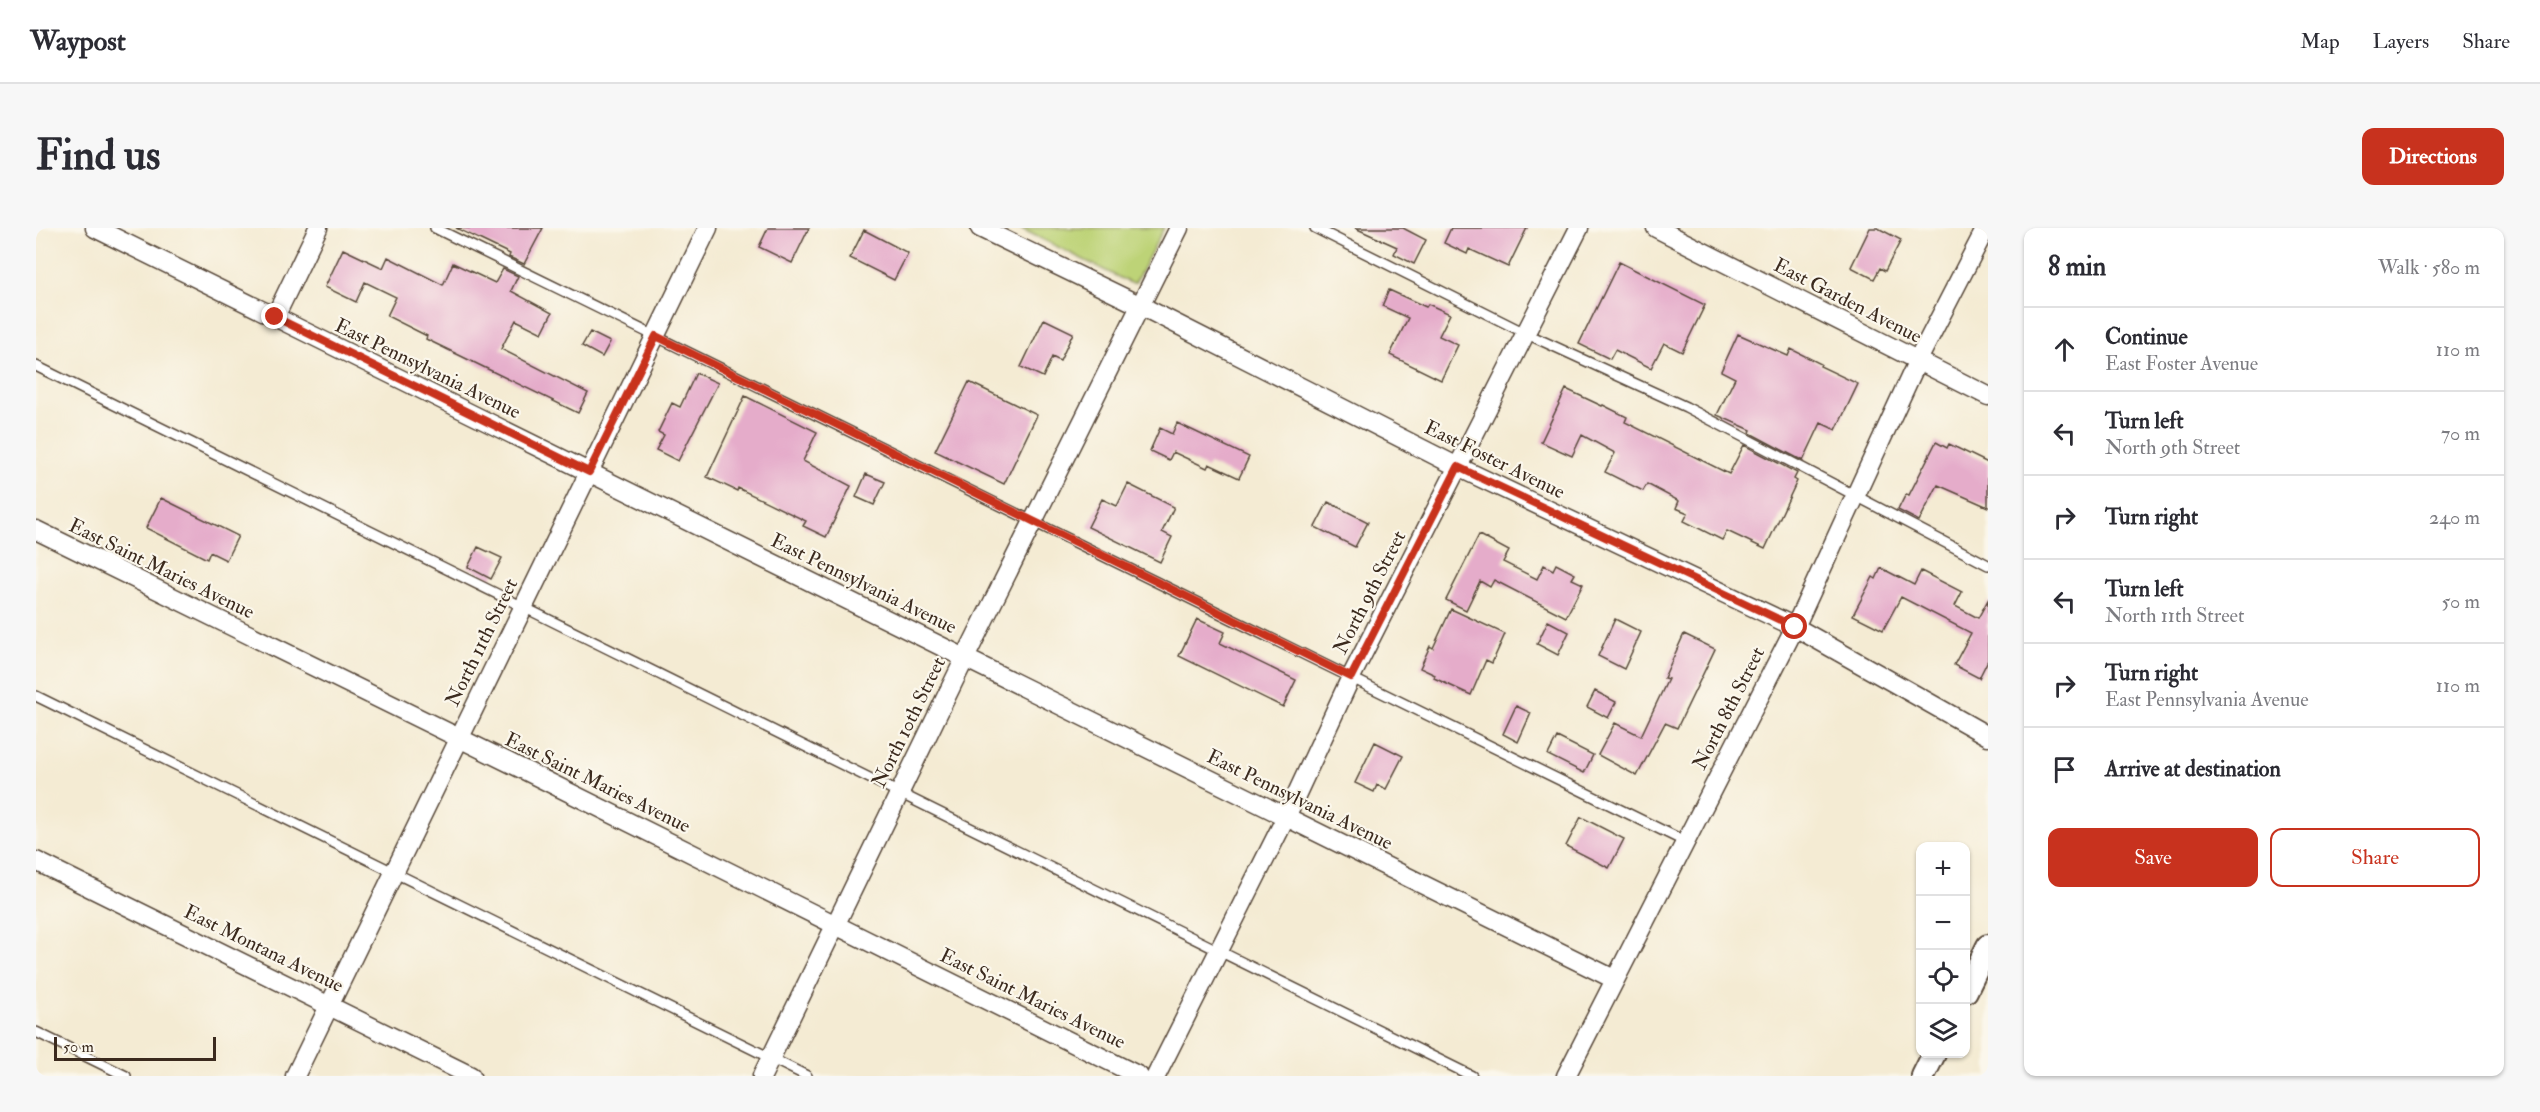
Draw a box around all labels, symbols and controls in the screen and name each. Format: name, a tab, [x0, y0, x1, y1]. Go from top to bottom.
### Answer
text: Waypost	[30, 24, 126, 59]
text: Map	[2300, 28, 2340, 55]
text: Layers	[2373, 28, 2429, 55]
text: Share	[2462, 28, 2510, 55]
button: Directions	[2362, 128, 2504, 185]
text: Find us	[36, 130, 160, 182]
text: 8 min	[2048, 251, 2106, 283]
street label: East Garden Avenue	[1769, 252, 1926, 349]
text: Walk · 580 m	[2378, 255, 2480, 280]
route end	[261, 303, 287, 329]
street label: East Pennsylvania Avenue	[331, 313, 525, 424]
text: Continue	[2105, 323, 2188, 351]
icon: ahead	[2048, 333, 2081, 366]
text: 110 m	[2436, 337, 2480, 362]
text: East Foster Avenue	[2105, 351, 2258, 376]
text: Turn left	[2105, 407, 2184, 435]
street label: East Foster Avenue	[1420, 415, 1569, 504]
icon: left	[2048, 417, 2081, 450]
text: 70 m	[2441, 421, 2480, 446]
text: North 9th Street	[2105, 435, 2240, 460]
icon: right	[2048, 501, 2081, 534]
text: Turn right	[2105, 503, 2198, 531]
text: 240 m	[2429, 505, 2480, 530]
street label: East Saint Maries Avenue	[65, 513, 259, 624]
street label: North 9th Street	[1328, 526, 1412, 658]
street label: East Pennsylvania Avenue	[767, 528, 961, 639]
street label: North 11th Street	[440, 574, 523, 710]
text: Turn left	[2105, 575, 2184, 603]
icon: left	[2048, 585, 2081, 618]
text: 50 m	[2441, 589, 2480, 614]
text: North 11th Street	[2105, 603, 2244, 628]
route start	[1781, 613, 1807, 639]
street label: North 8th Street	[1687, 642, 1770, 774]
street label: North 10th Street	[866, 652, 951, 792]
text: Turn right	[2105, 659, 2198, 687]
icon: right	[2048, 669, 2081, 702]
text: 110 m	[2436, 673, 2480, 698]
text: East Pennsylvania Avenue	[2105, 687, 2309, 712]
street label: East Saint Maries Avenue	[501, 727, 695, 838]
street label: East Pennsylvania Avenue	[1203, 744, 1397, 855]
icon: arrive	[2048, 753, 2081, 786]
text: Arrive at destination	[2105, 755, 2281, 783]
button: Save	[2048, 828, 2258, 887]
button: Share	[2270, 828, 2480, 887]
map controls	[1916, 842, 1970, 1058]
button: +	[1916, 842, 1970, 896]
button: −	[1916, 896, 1970, 950]
street label: East Montana Avenue	[180, 899, 348, 998]
street label: East Saint Maries Avenue	[936, 943, 1130, 1054]
button: locate	[1916, 950, 1970, 1004]
button: layers	[1916, 1004, 1970, 1058]
scale bar	[54, 1034, 216, 1062]
text: 50 m	[63, 1037, 94, 1057]

